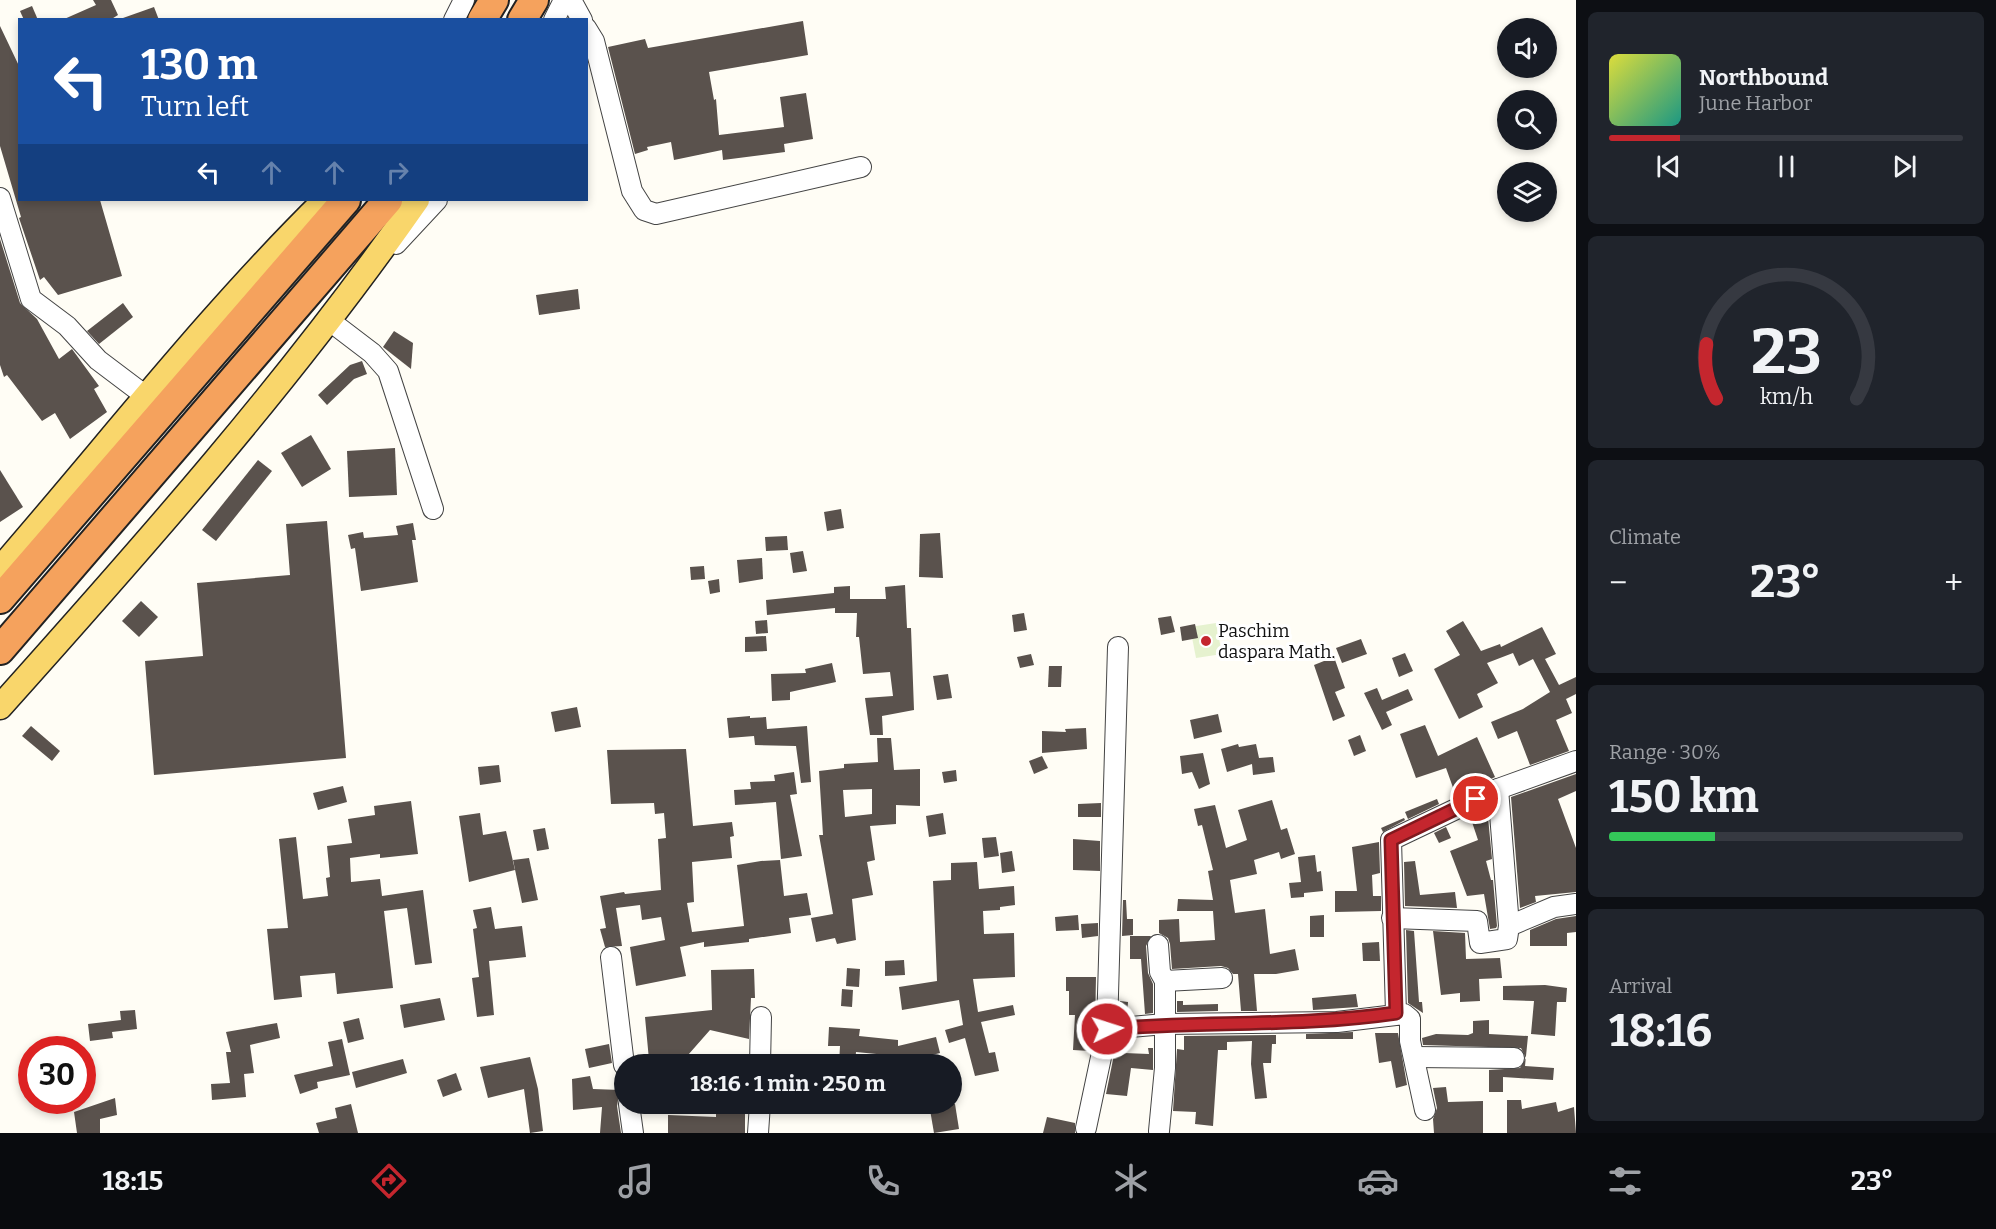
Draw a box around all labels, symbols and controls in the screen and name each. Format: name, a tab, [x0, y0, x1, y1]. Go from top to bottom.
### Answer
map controls	[1497, 18, 1557, 222]
button: sound	[1497, 18, 1557, 78]
text: 130 m	[141, 40, 258, 90]
icon: left	[42, 42, 120, 120]
text: Northbound	[1699, 64, 1828, 91]
button: search	[1497, 90, 1557, 150]
text: Turn left	[141, 91, 249, 123]
text: June Harbor	[1699, 91, 1812, 115]
icon: previous	[1652, 150, 1685, 183]
icon: pause	[1770, 150, 1803, 183]
icon: next	[1888, 150, 1921, 183]
icon: left	[192, 156, 225, 189]
icon: ahead	[255, 156, 288, 189]
icon: ahead	[318, 156, 351, 189]
icon: right	[381, 156, 414, 189]
button: layers	[1497, 162, 1557, 222]
text: 23	[1750, 315, 1822, 390]
text: km/h	[1759, 385, 1813, 411]
text: Climate	[1609, 525, 1681, 549]
text: 23°	[1750, 555, 1821, 609]
text: −	[1609, 563, 1627, 603]
text: +	[1944, 563, 1963, 603]
place label: Paschim daspara Math.	[1218, 620, 1335, 663]
marker: Paschim daspara Math.	[1199, 634, 1213, 648]
text: Range · 30%	[1609, 740, 1721, 764]
text: 150 km	[1609, 770, 1759, 824]
pin	[1450, 773, 1501, 824]
icon: arrive	[1459, 782, 1492, 815]
text: Arrival	[1609, 974, 1672, 998]
position arrow	[1075, 997, 1139, 1061]
text: 18:16	[1609, 1004, 1712, 1058]
speed limit sign: 30	[18, 1036, 96, 1114]
text: 18:16 · 1 min · 250 m	[690, 1070, 886, 1097]
icon: directions	[368, 1160, 410, 1202]
icon: music	[615, 1160, 657, 1202]
icon: phone	[862, 1160, 904, 1202]
icon: climate	[1110, 1160, 1152, 1202]
icon: car	[1357, 1160, 1399, 1202]
icon: filters	[1604, 1160, 1646, 1202]
text: 18:15	[103, 1165, 163, 1197]
text: 23°	[1851, 1165, 1893, 1197]

